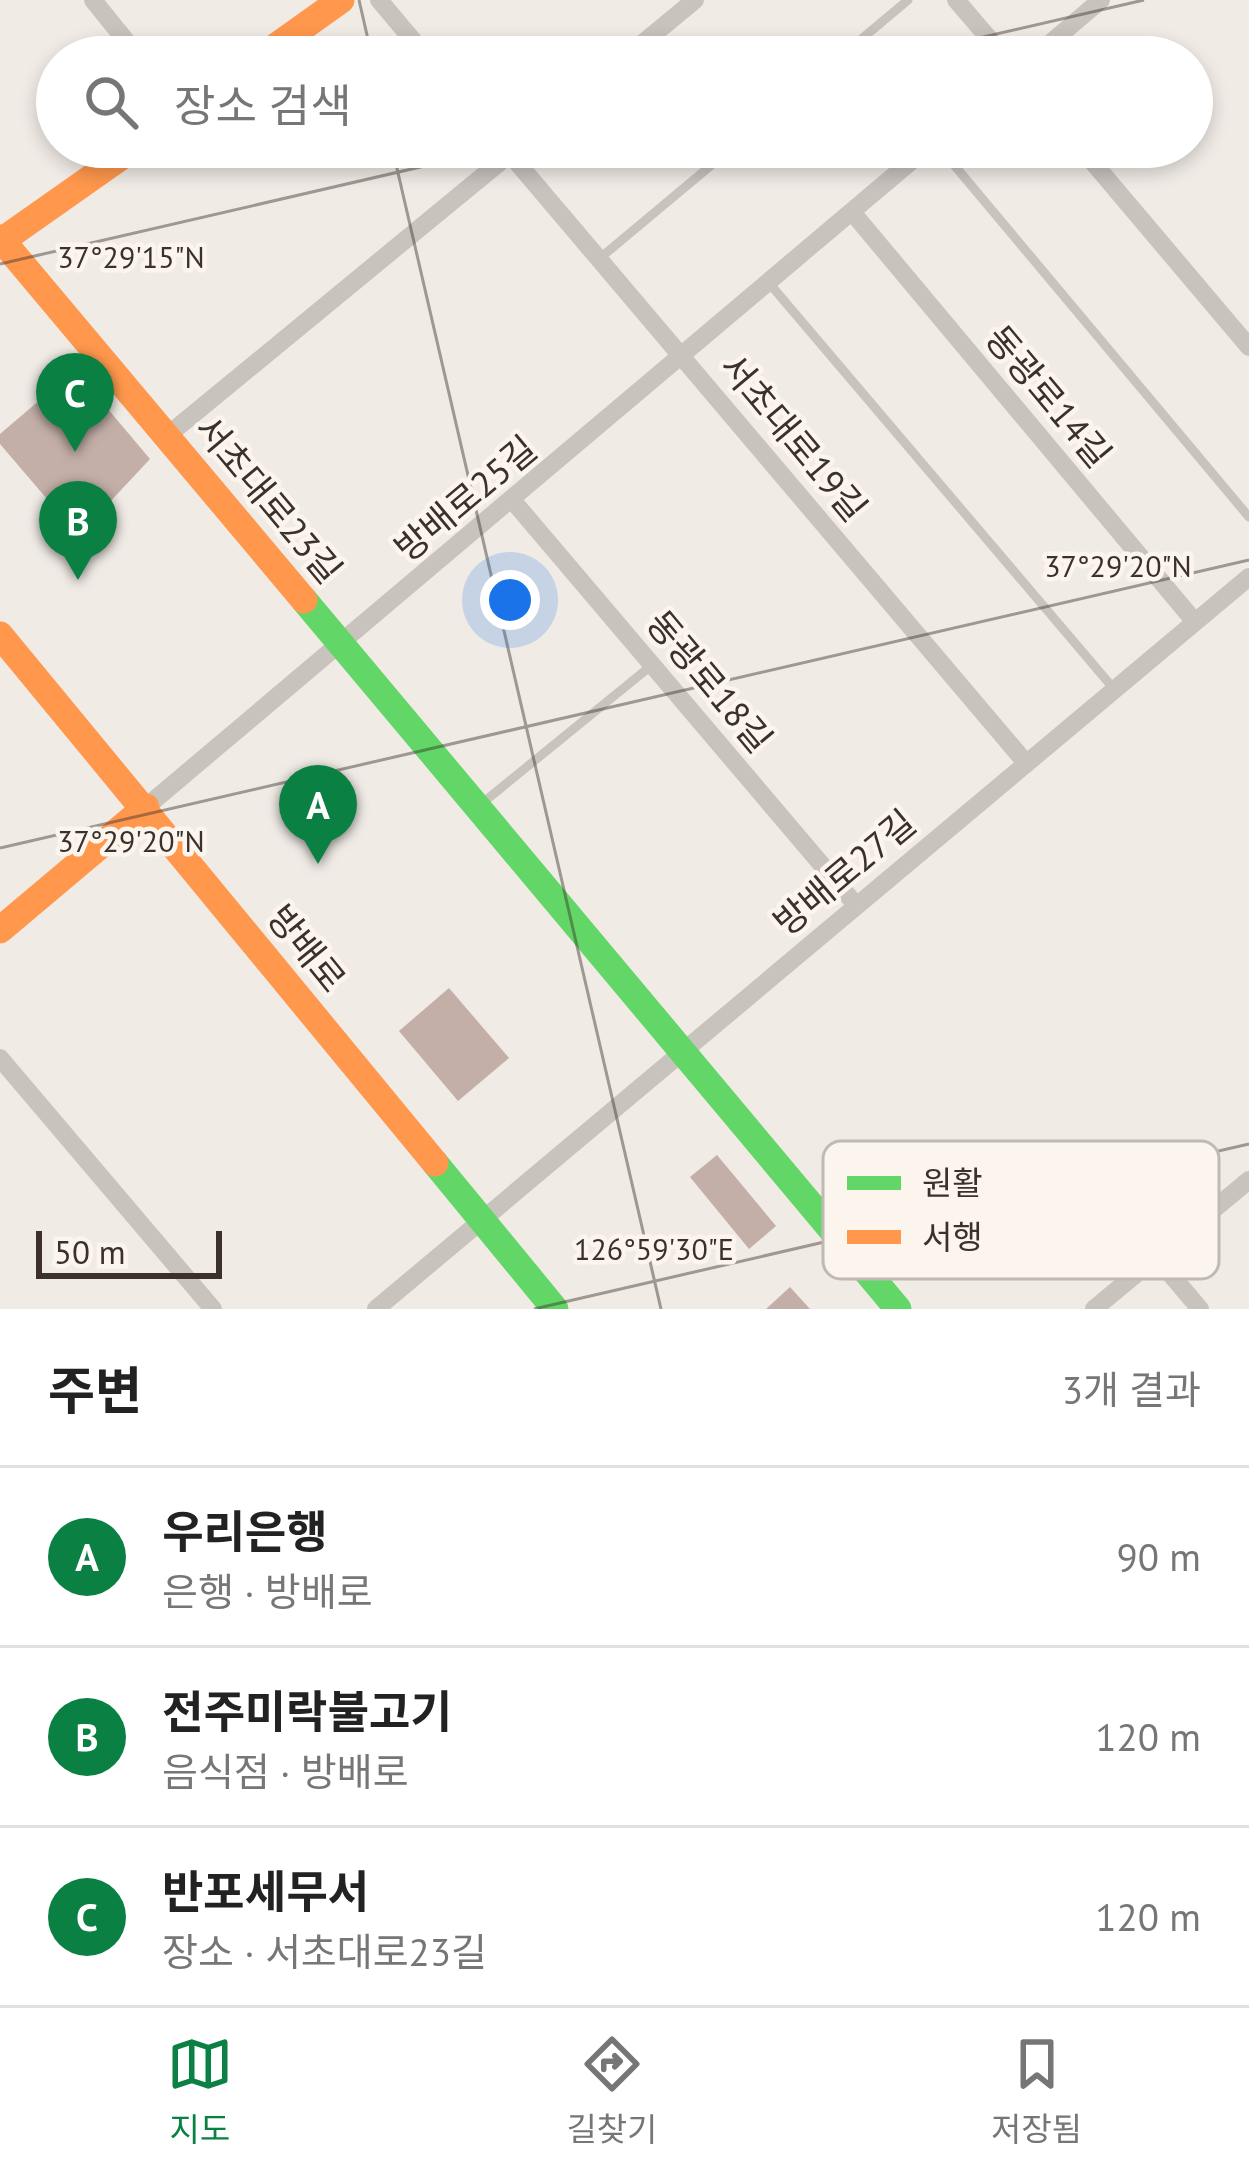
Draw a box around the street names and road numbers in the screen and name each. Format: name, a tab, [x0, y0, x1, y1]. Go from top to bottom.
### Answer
street label: 동광로14길	[976, 315, 1122, 477]
street label: 서초대로19길	[710, 343, 878, 531]
street label: 서초대로23길	[185, 405, 353, 593]
street label: 방배로25길	[384, 425, 546, 571]
street label: 동광로18길	[637, 600, 783, 762]
street label: 방배로27길	[763, 799, 925, 945]
street label: 방배로	[257, 895, 357, 1001]

